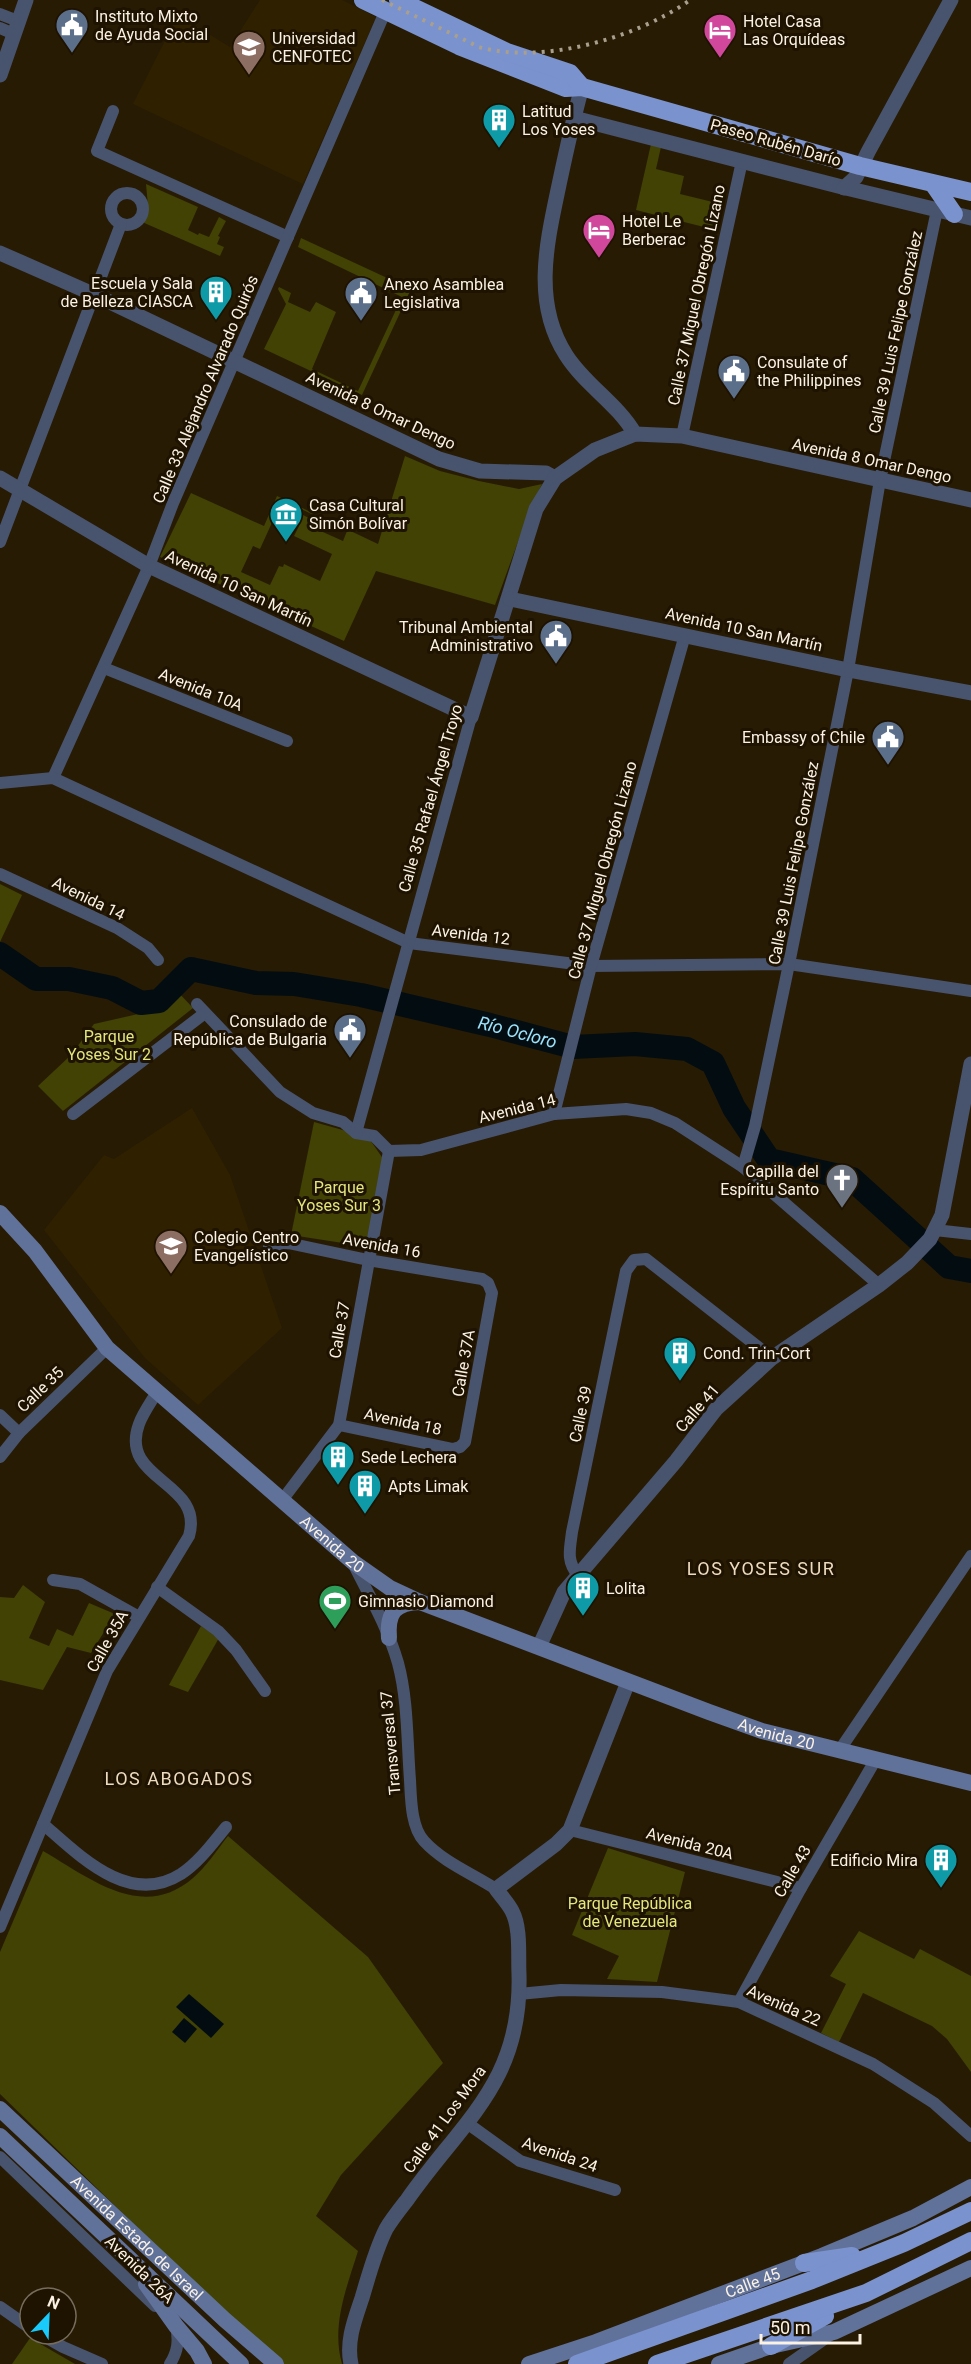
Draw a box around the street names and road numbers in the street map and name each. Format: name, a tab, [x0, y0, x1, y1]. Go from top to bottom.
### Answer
street label: Paseo Rubén Darío	[708, 115, 843, 170]
street label: Calle 37 Miguel Obregón Lizano	[664, 183, 729, 407]
street label: Calle 39 Luis Felipe González	[865, 229, 926, 435]
street label: Calle 33 Alejandro Alvarado Quirós	[149, 272, 262, 506]
street label: Avenida 8 Omar Dengo	[303, 367, 458, 453]
street label: Avenida 8 Omar Dengo	[790, 434, 953, 487]
street label: Avenida 10 San Martín	[162, 546, 315, 631]
street label: Avenida 10 San Martín	[664, 604, 824, 655]
street label: Avenida 10A	[156, 664, 246, 715]
street label: Calle 35 Rafael Ángel Troyo	[395, 702, 466, 894]
street label: Calle 37 Miguel Obregón Lizano	[564, 759, 641, 981]
street label: Calle 39 Luis Felipe González	[764, 760, 823, 966]
street label: Avenida 14	[49, 873, 128, 924]
street label: Avenida 12	[431, 920, 511, 949]
street label: Avenida 14	[477, 1090, 558, 1127]
street label: Avenida 16	[342, 1229, 422, 1262]
street label: Calle 37	[325, 1300, 354, 1360]
street label: Calle 37A	[448, 1328, 479, 1398]
street label: Calle 35	[13, 1363, 68, 1416]
street label: Calle 41	[671, 1380, 723, 1436]
street label: Calle 39	[565, 1384, 596, 1444]
street label: Avenida 18	[362, 1404, 443, 1439]
street label: Avenida 20	[296, 1511, 368, 1577]
street label: Calle 35A	[83, 1607, 132, 1675]
street label: Transversal 37	[376, 1690, 405, 1796]
street label: Avenida 20	[735, 1714, 817, 1754]
street label: Avenida 20A	[644, 1823, 736, 1864]
street label: Calle 43	[770, 1842, 815, 1901]
street label: Avenida 22	[744, 1981, 824, 2030]
street label: Calle 41 Los Mora	[399, 2062, 490, 2177]
street label: Avenida 24	[520, 2133, 600, 2176]
street label: Avenida Estado de Israel	[67, 2171, 207, 2305]
street label: Avenida 26A	[101, 2232, 179, 2308]
street label: Calle 45	[723, 2264, 783, 2302]

